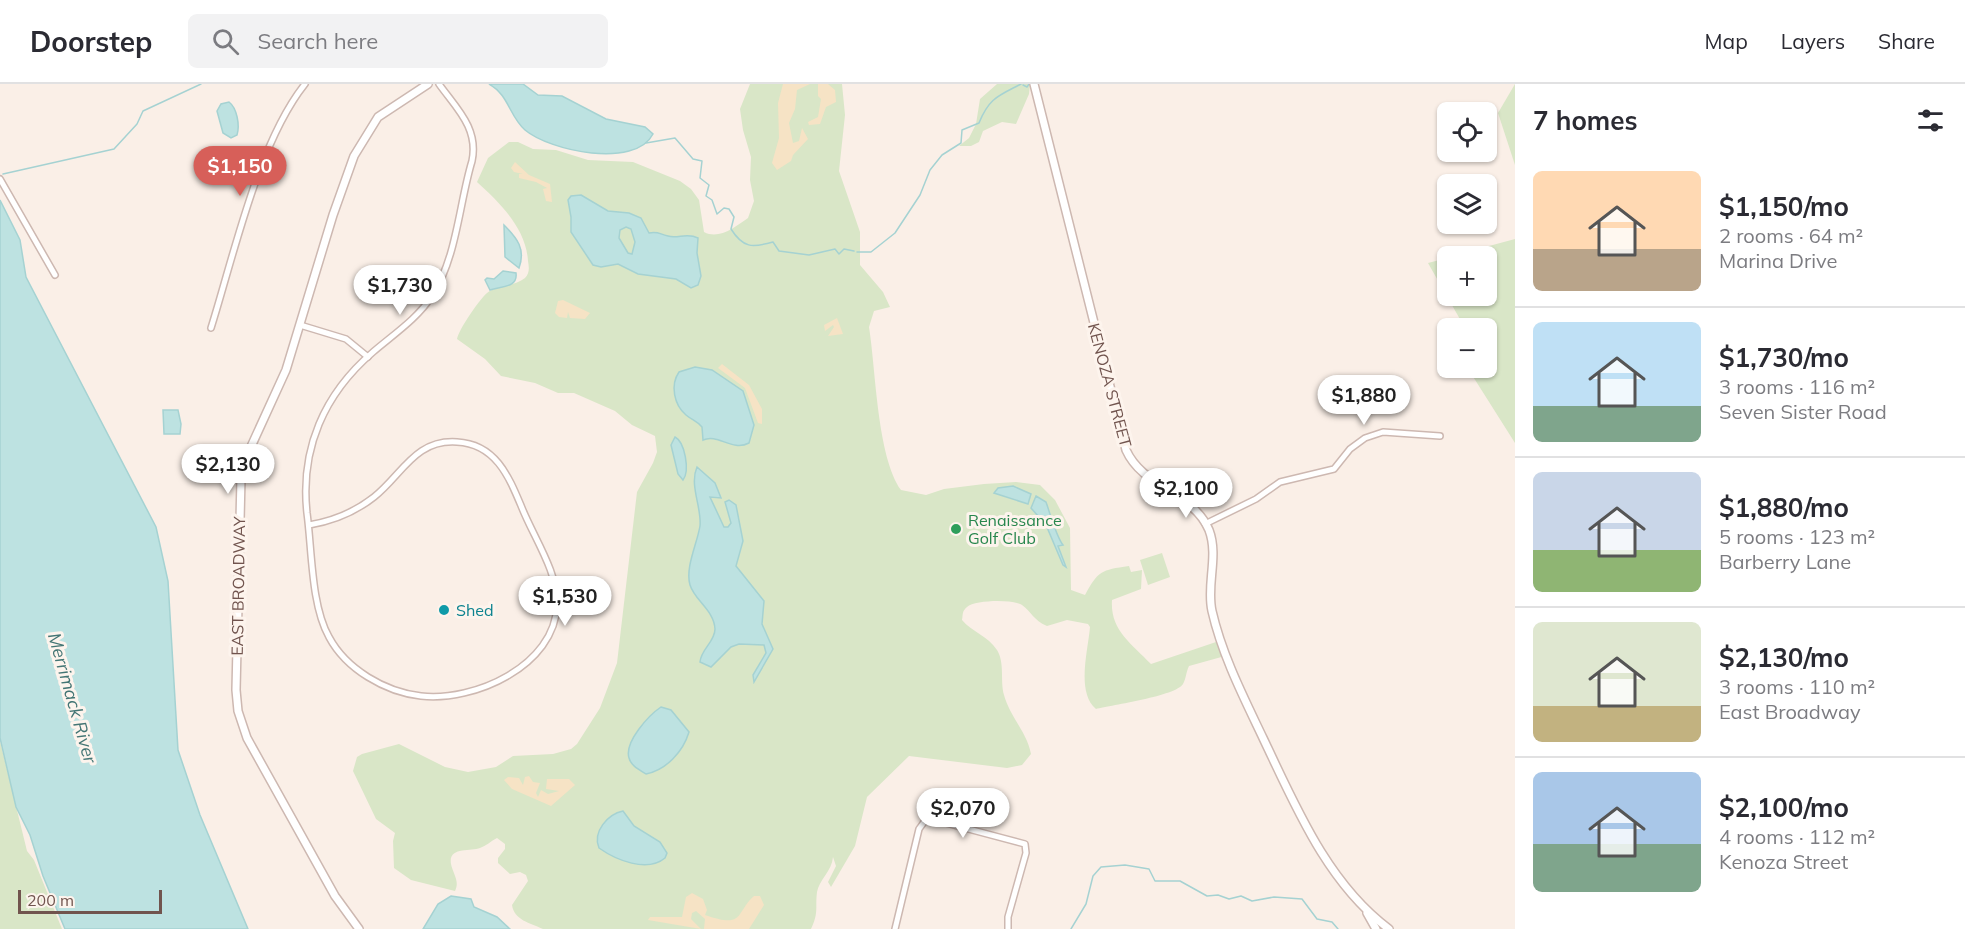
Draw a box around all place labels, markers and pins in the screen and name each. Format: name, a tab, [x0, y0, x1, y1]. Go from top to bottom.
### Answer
pin: $1,150	[191, 146, 289, 197]
pin: $1,730	[351, 265, 449, 316]
pin: $1,880	[1315, 375, 1413, 426]
pin: $2,130	[179, 444, 277, 495]
pin: $2,100	[1137, 468, 1235, 519]
place label: Renaissance Golf Club	[968, 510, 1062, 548]
marker: Renaissance Golf Club	[949, 522, 963, 536]
pin: $1,530	[516, 576, 614, 627]
place label: Shed	[456, 600, 494, 620]
marker: Shed	[437, 603, 451, 617]
pin: $2,070	[914, 788, 1012, 839]

